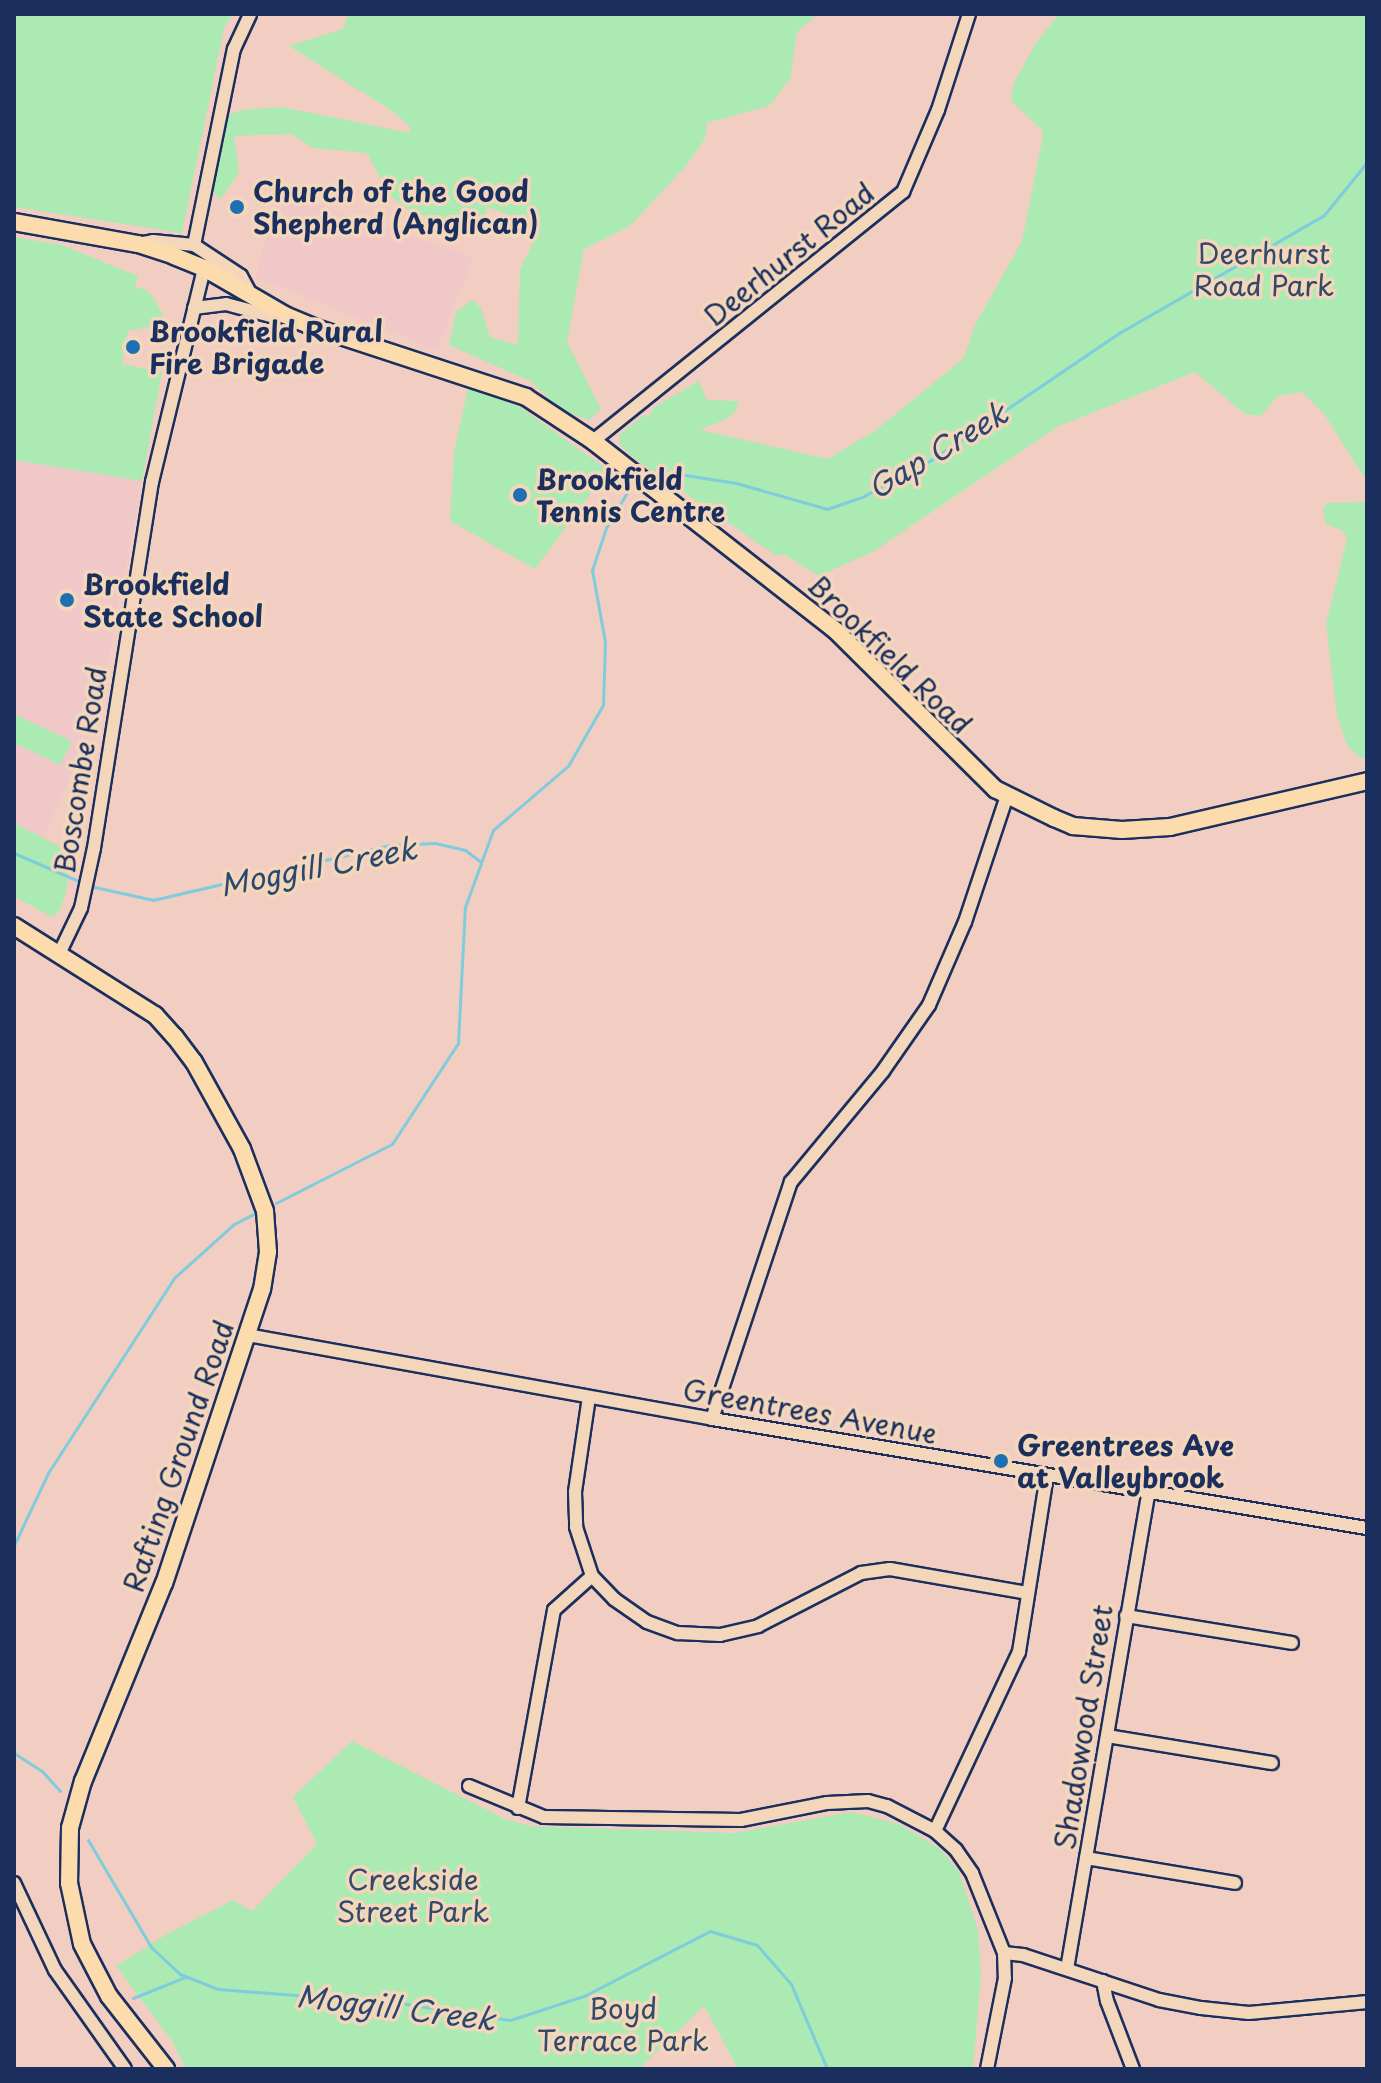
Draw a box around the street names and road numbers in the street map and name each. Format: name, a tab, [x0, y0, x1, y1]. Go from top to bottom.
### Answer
street label: Deerhurst Road	[697, 175, 881, 333]
street label: Brookfield Road	[801, 567, 979, 741]
street label: Boscombe Road	[47, 662, 113, 878]
street label: Rafting Ground Road	[116, 1316, 240, 1596]
street label: Greentrees Avenue	[681, 1372, 939, 1450]
street label: Shadowood Street	[1047, 1602, 1119, 1852]

